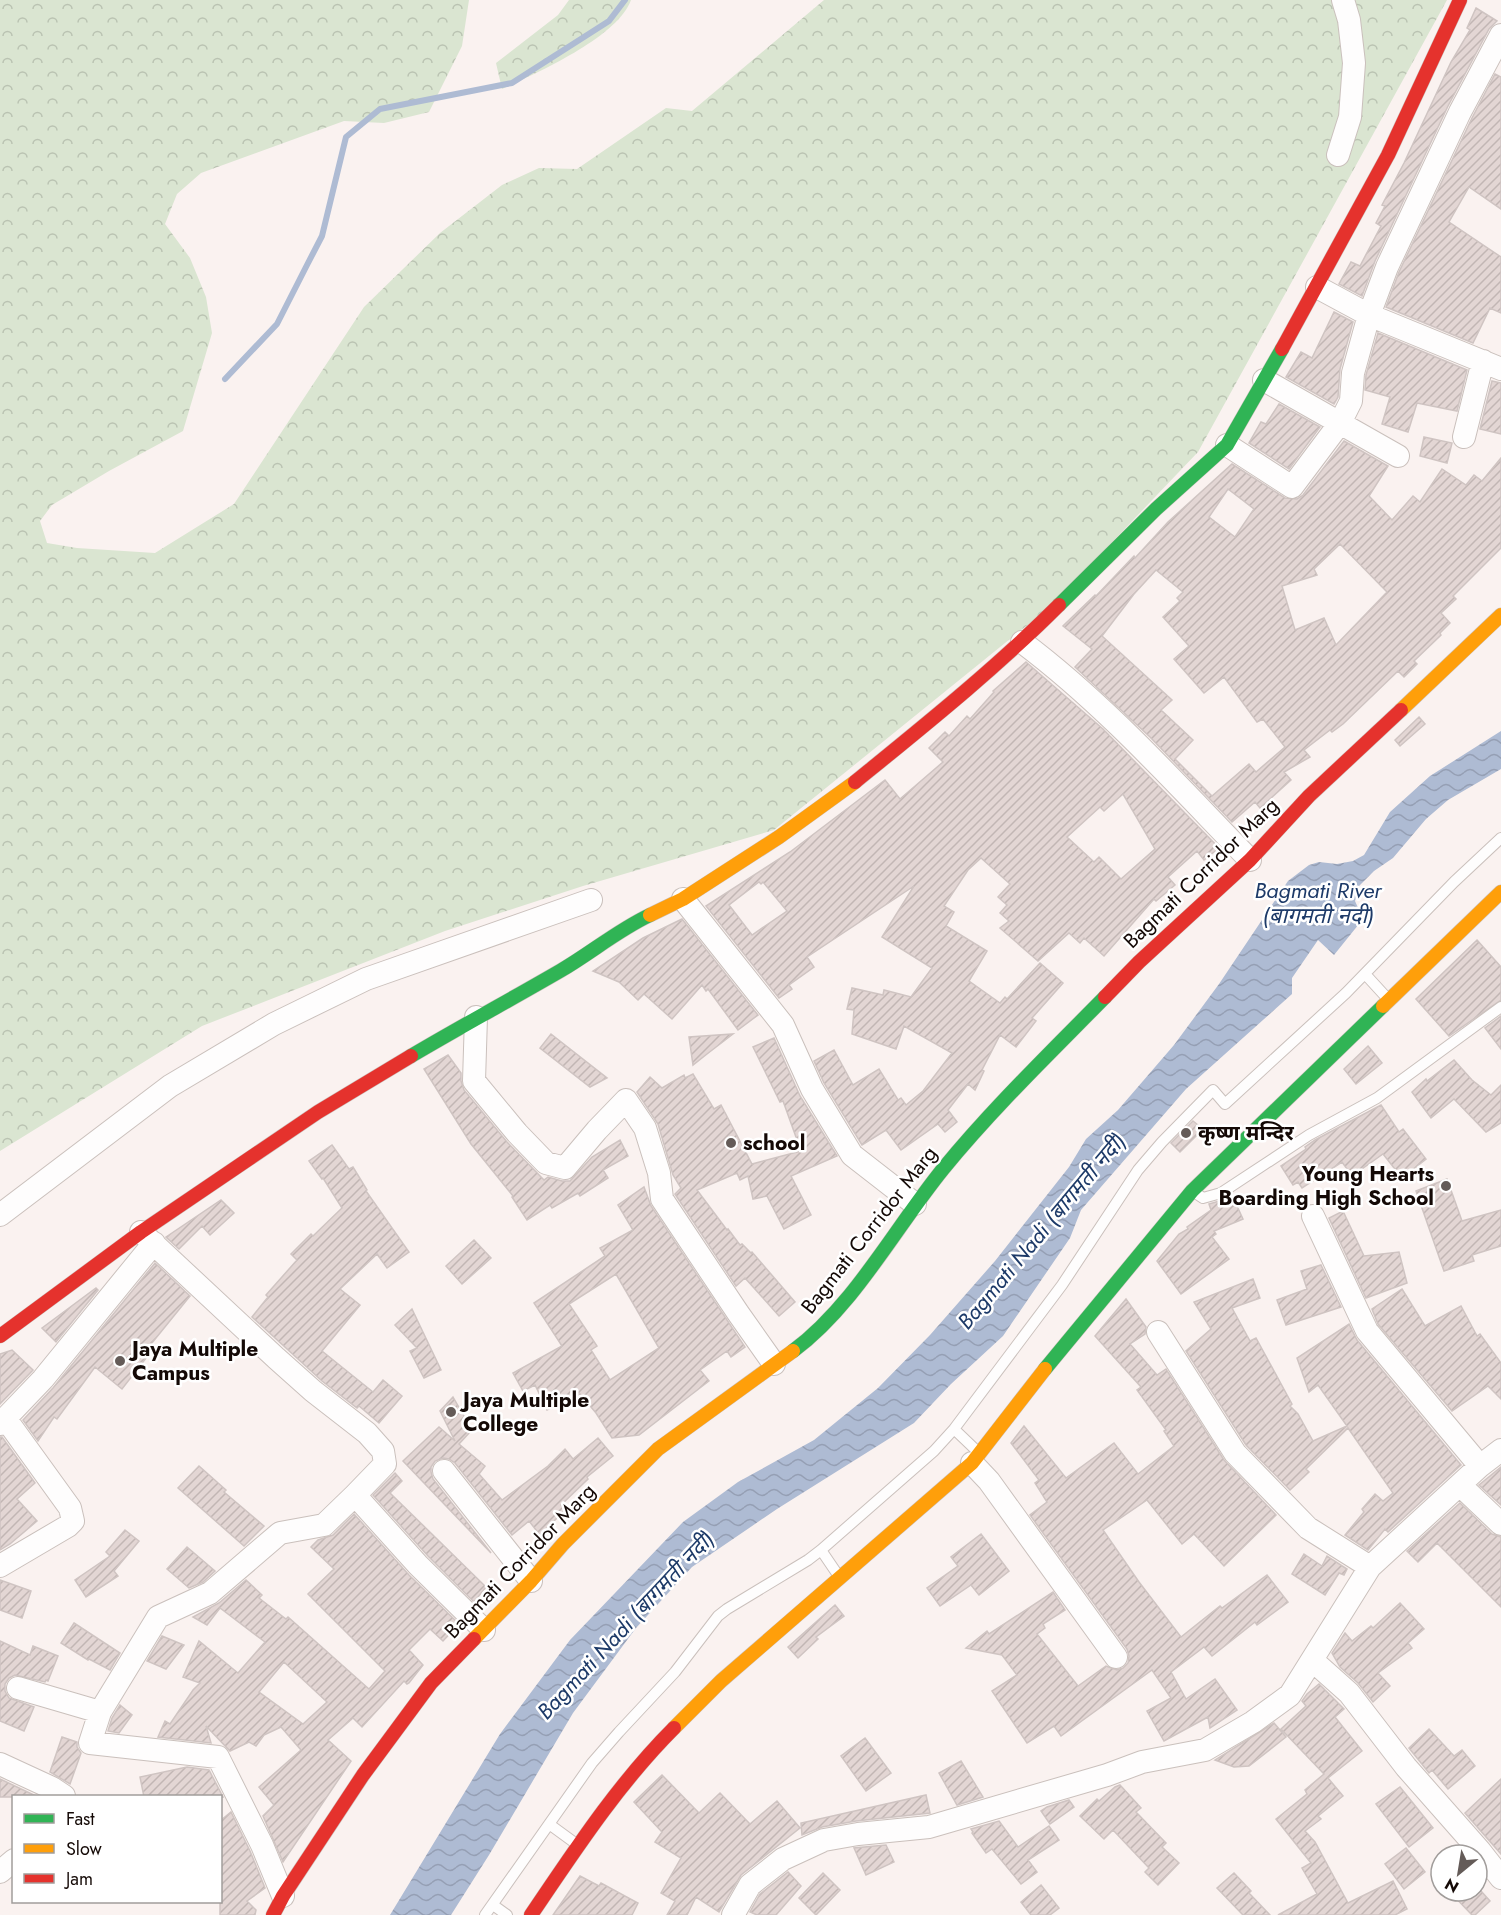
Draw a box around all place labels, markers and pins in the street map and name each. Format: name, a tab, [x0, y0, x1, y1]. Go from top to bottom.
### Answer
place label: कृष्ण मन्दिर	[1198, 1118, 1294, 1148]
marker: कृष्ण मन्दिर	[1179, 1126, 1193, 1140]
place label: school	[743, 1128, 805, 1158]
marker: school	[724, 1136, 738, 1150]
place label: Young Hearts Boarding High School	[1219, 1159, 1434, 1213]
marker: Young Hearts Boarding High School	[1439, 1179, 1453, 1193]
place label: Jaya Multiple Campus	[128, 1334, 258, 1388]
marker: Jaya Multiple Campus	[113, 1354, 127, 1368]
place label: Jaya Multiple College	[459, 1385, 589, 1439]
marker: Jaya Multiple College	[444, 1405, 458, 1419]

